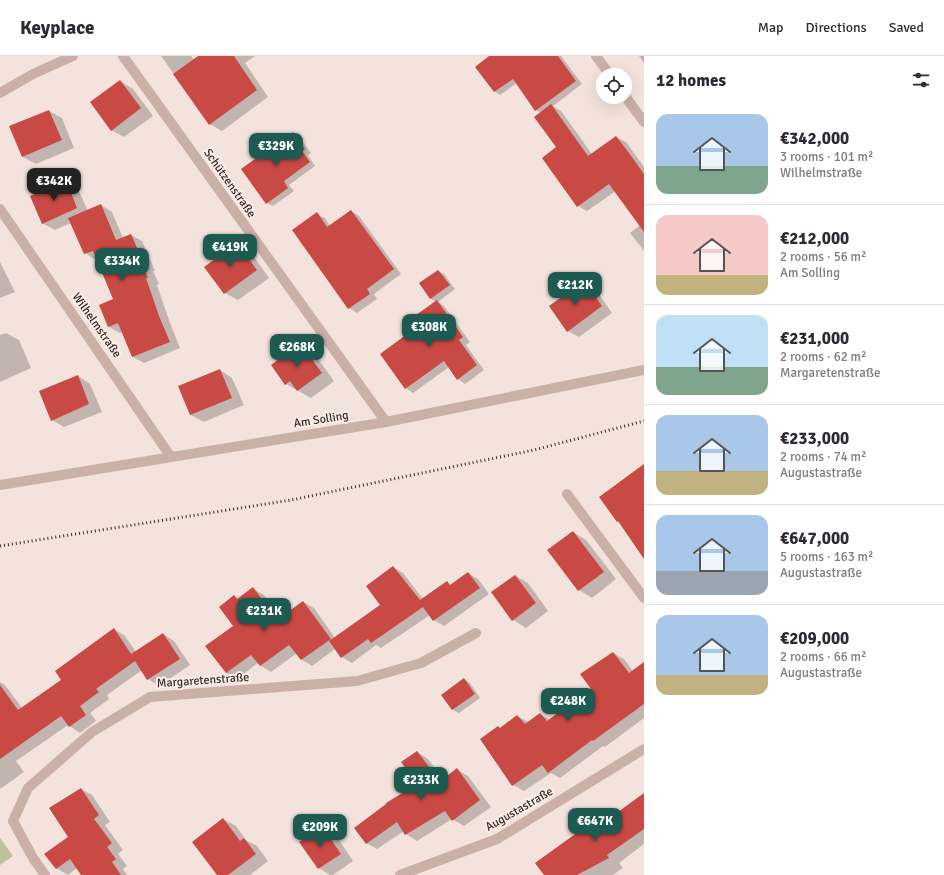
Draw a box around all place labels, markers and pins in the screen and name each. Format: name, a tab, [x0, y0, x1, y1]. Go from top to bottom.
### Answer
pin: €329K	[248, 133, 304, 167]
pin: €342K	[26, 168, 82, 202]
pin: €419K	[202, 234, 258, 268]
pin: €334K	[94, 248, 150, 282]
pin: €212K	[547, 272, 603, 306]
pin: €308K	[401, 314, 457, 348]
pin: €268K	[269, 334, 325, 368]
pin: €231K	[236, 598, 292, 632]
pin: €248K	[540, 688, 596, 722]
pin: €233K	[393, 767, 449, 801]
pin: €647K	[567, 808, 623, 842]
pin: €209K	[292, 814, 348, 848]

